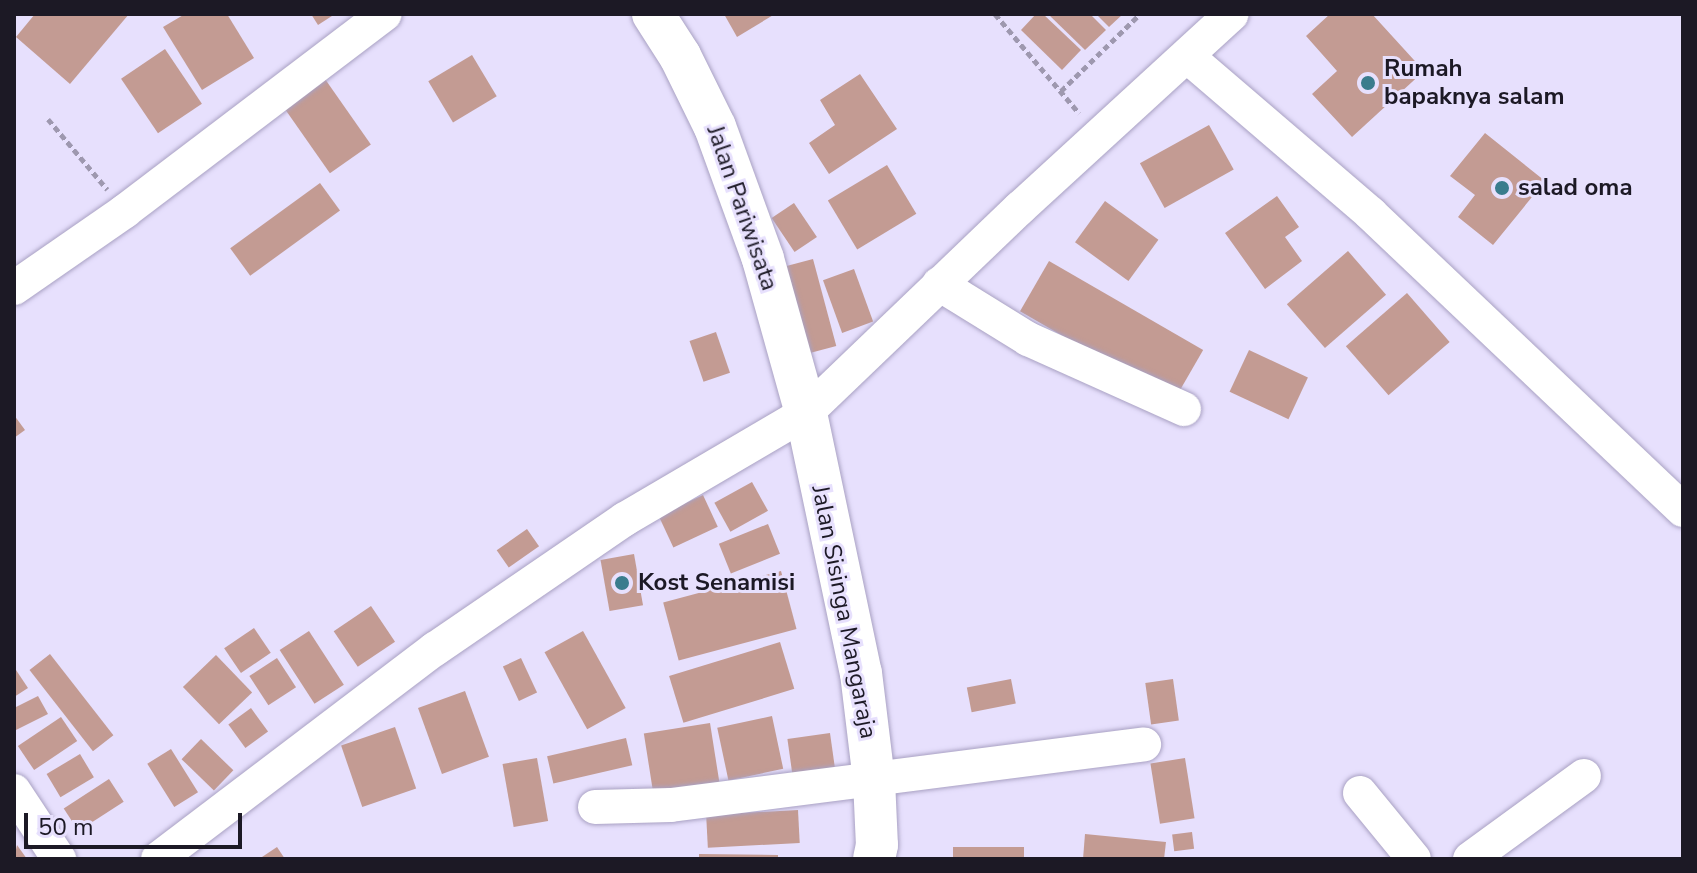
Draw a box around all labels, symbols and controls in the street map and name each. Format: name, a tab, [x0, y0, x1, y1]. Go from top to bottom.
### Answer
place label: Rumah bapaknya salam	[1384, 55, 1565, 111]
marker: Rumah bapaknya salam	[1359, 74, 1377, 92]
street label: Jalan Pariwisata	[700, 122, 784, 294]
place label: salad oma	[1518, 174, 1633, 202]
marker: salad oma	[1493, 179, 1511, 197]
street label: Jalan Sisinga Mangaraja	[805, 483, 883, 741]
place label: Kost Senamisi	[638, 569, 795, 597]
marker: Kost Senamisi	[613, 574, 631, 592]
scale bar	[28, 797, 246, 847]
text: 50 m	[38, 811, 94, 843]

